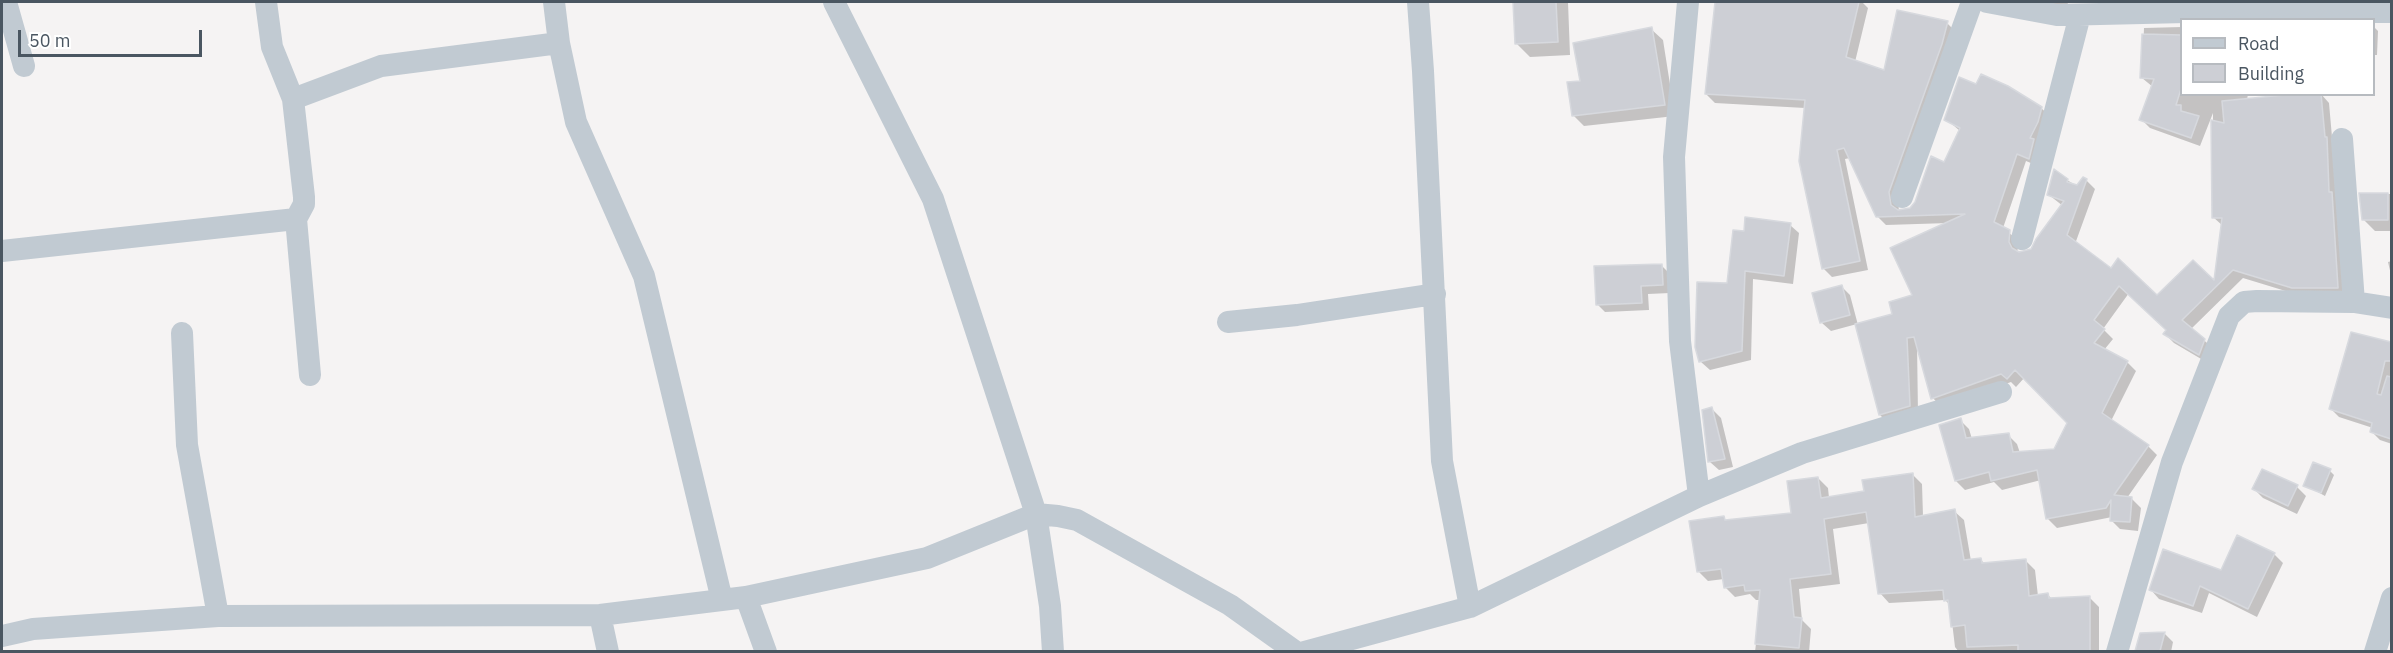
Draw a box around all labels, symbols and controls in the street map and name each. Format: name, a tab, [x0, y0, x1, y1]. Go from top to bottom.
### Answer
scale bar	[21, 18, 206, 56]
legend	[2180, 18, 2375, 96]
text: 50 m	[29, 29, 71, 52]
text: Road	[2238, 32, 2279, 55]
text: Building	[2238, 62, 2304, 85]

